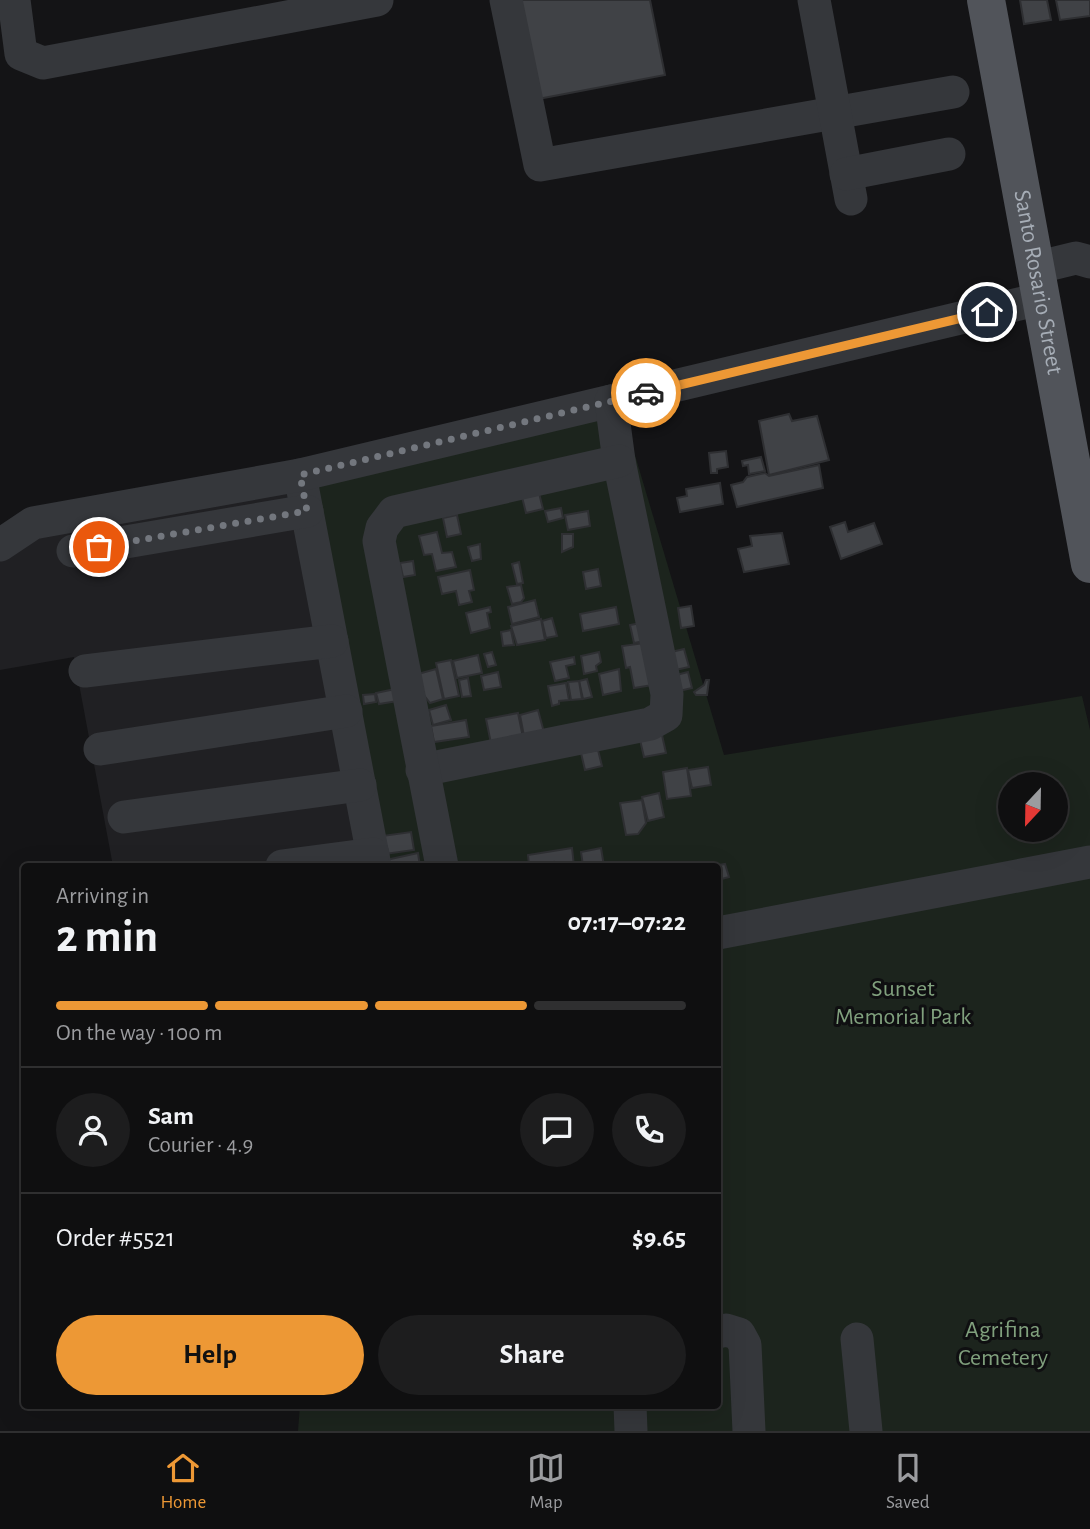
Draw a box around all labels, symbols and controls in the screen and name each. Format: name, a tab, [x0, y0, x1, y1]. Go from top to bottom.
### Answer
street label: Santo Rosario Street	[1009, 188, 1067, 377]
pin	[957, 282, 1017, 342]
icon: home	[968, 293, 1006, 331]
courier	[611, 358, 681, 428]
icon: car	[627, 374, 665, 412]
pin	[69, 517, 129, 577]
icon: bag	[80, 528, 118, 566]
north arrow	[998, 772, 1068, 842]
map controls	[998, 772, 1068, 842]
text: Arriving in	[56, 885, 149, 908]
text: 07:17–07:22	[567, 909, 686, 935]
text: 2 min	[56, 914, 158, 960]
park label: Sunset Memorial Park	[835, 977, 971, 1029]
text: On the way · 100 m	[56, 1022, 223, 1045]
button: person	[56, 1093, 130, 1167]
button: chat	[520, 1093, 594, 1167]
button: phone	[612, 1093, 686, 1167]
text: Sam	[148, 1103, 194, 1129]
text: Courier · 4.9	[148, 1134, 253, 1157]
text: Order #5521	[56, 1225, 175, 1251]
text: $9.65	[632, 1225, 686, 1251]
button: Help	[56, 1315, 364, 1395]
button: Share	[378, 1315, 686, 1395]
park label: Agrifina Cemetery	[958, 1318, 1048, 1370]
tab: Home	[160, 1449, 206, 1514]
tab: Map	[527, 1449, 565, 1514]
tab: Saved	[886, 1449, 930, 1514]

